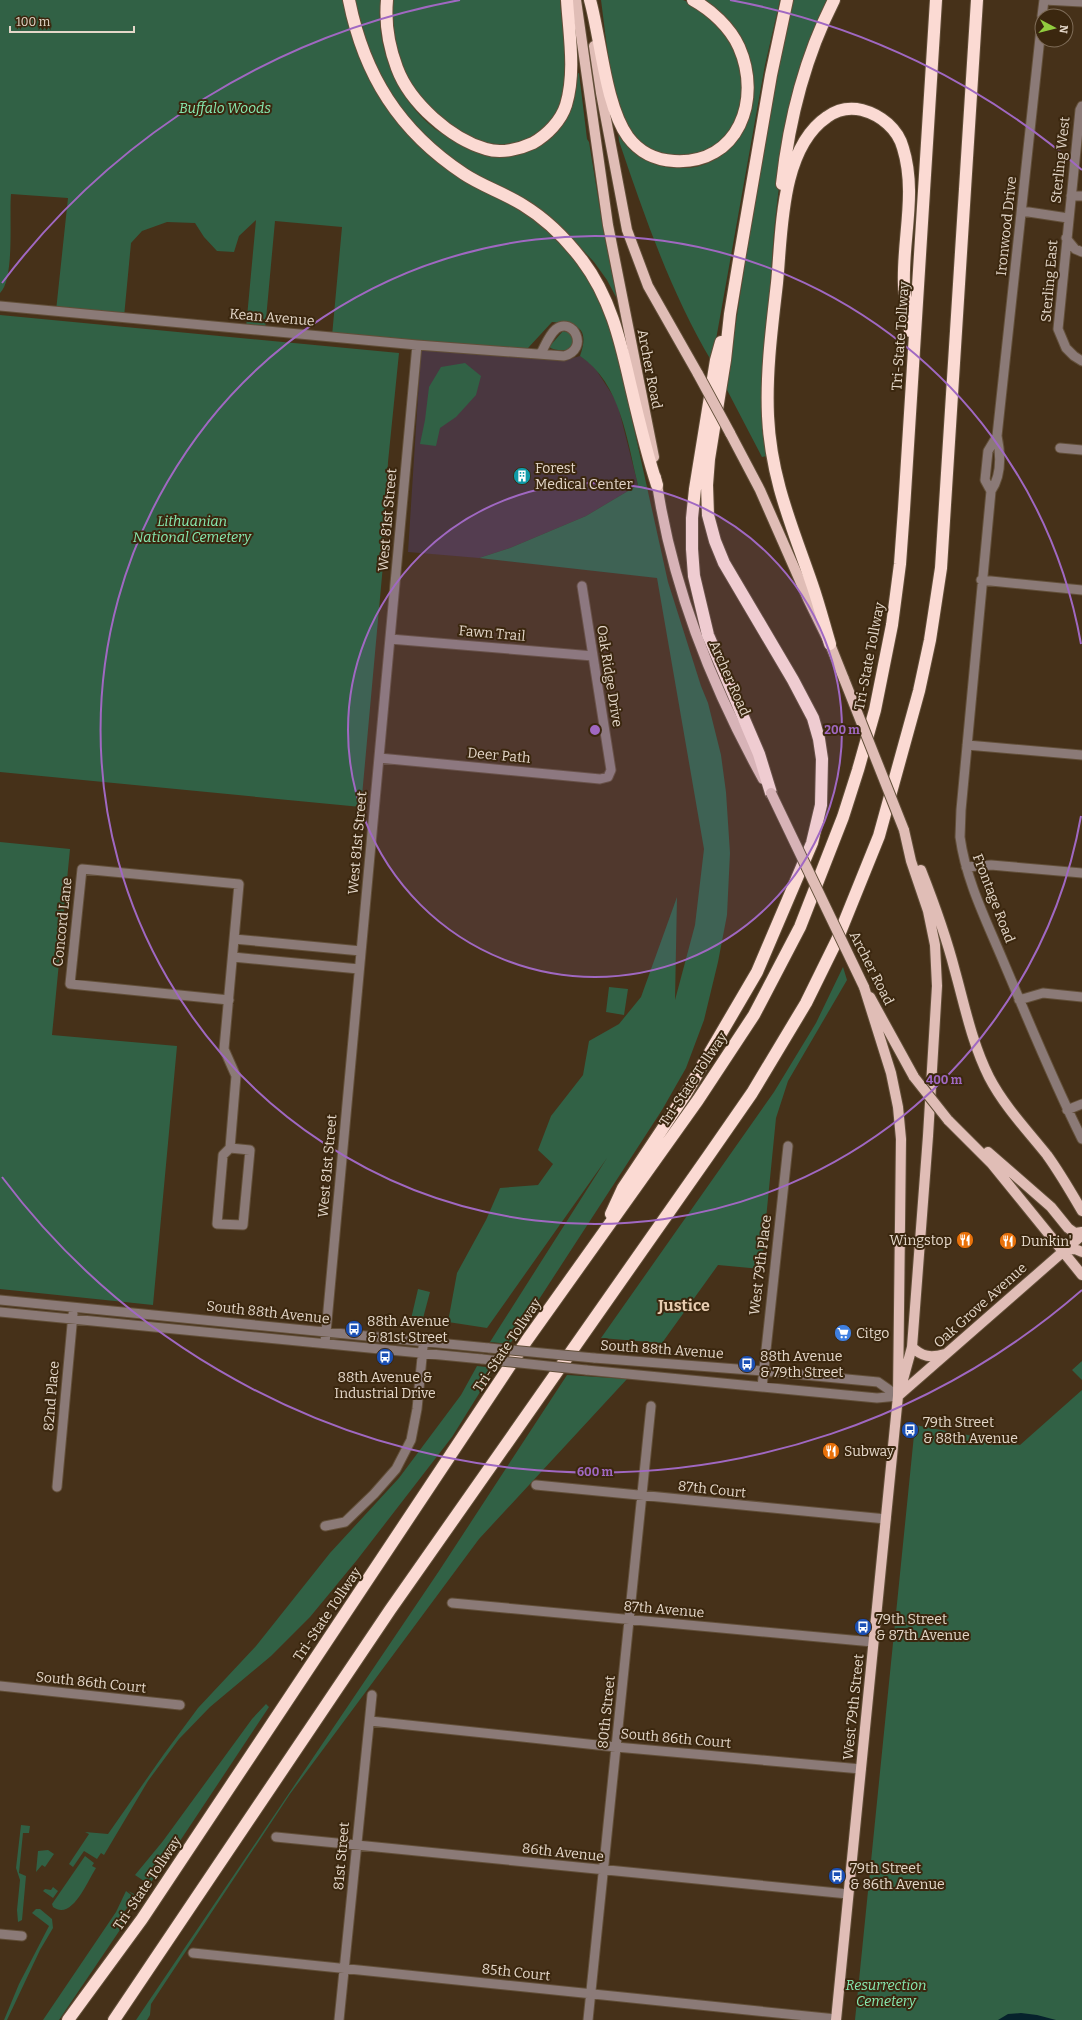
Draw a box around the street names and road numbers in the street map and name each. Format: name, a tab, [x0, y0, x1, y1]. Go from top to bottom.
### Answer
street label: Sterling West	[1047, 116, 1074, 204]
street label: Ironwood Drive	[993, 175, 1020, 277]
street label: Sterling East	[1037, 239, 1062, 323]
street label: Tri-State Tollway	[888, 280, 913, 391]
street label: Kean Avenue	[229, 305, 315, 330]
street label: Archer Road	[633, 328, 666, 410]
street label: West 81st Street	[375, 468, 400, 572]
street label: Tri-State Tollway	[851, 600, 888, 711]
street label: Fawn Trail	[458, 622, 526, 645]
street label: Oak Ridge Drive	[593, 624, 626, 728]
street label: Archer Road	[705, 638, 754, 719]
street label: Deer Path	[467, 744, 532, 767]
street label: West 81st Street	[345, 791, 370, 895]
street label: Frontage Road	[969, 851, 1018, 945]
street label: Concord Lane	[49, 877, 76, 967]
street label: Archer Road	[846, 928, 897, 1008]
street label: Tri-State Tollway	[656, 1029, 731, 1129]
street label: West 81st Street	[315, 1114, 340, 1218]
street label: West 79th Place	[746, 1214, 775, 1316]
street label: Oak Grove Avenue	[930, 1259, 1030, 1352]
street label: Tri-State Tollway	[470, 1295, 545, 1395]
street label: South 88th Avenue	[206, 1298, 330, 1327]
street label: South 88th Avenue	[600, 1337, 724, 1362]
street label: 82nd Place	[40, 1360, 63, 1432]
street label: 87th Court	[677, 1477, 747, 1502]
street label: Tri-State Tollway	[290, 1564, 365, 1664]
street label: 87th Avenue	[623, 1597, 705, 1622]
street label: West 79th Street	[839, 1653, 868, 1761]
street label: South 86th Court	[35, 1668, 147, 1697]
street label: 80th Street	[594, 1675, 619, 1749]
street label: South 86th Court	[620, 1725, 732, 1752]
street label: 81st Street	[330, 1821, 353, 1891]
street label: Tri-State Tollway	[110, 1833, 185, 1933]
street label: 86th Avenue	[521, 1840, 605, 1865]
street label: 85th Court	[481, 1960, 551, 1985]

